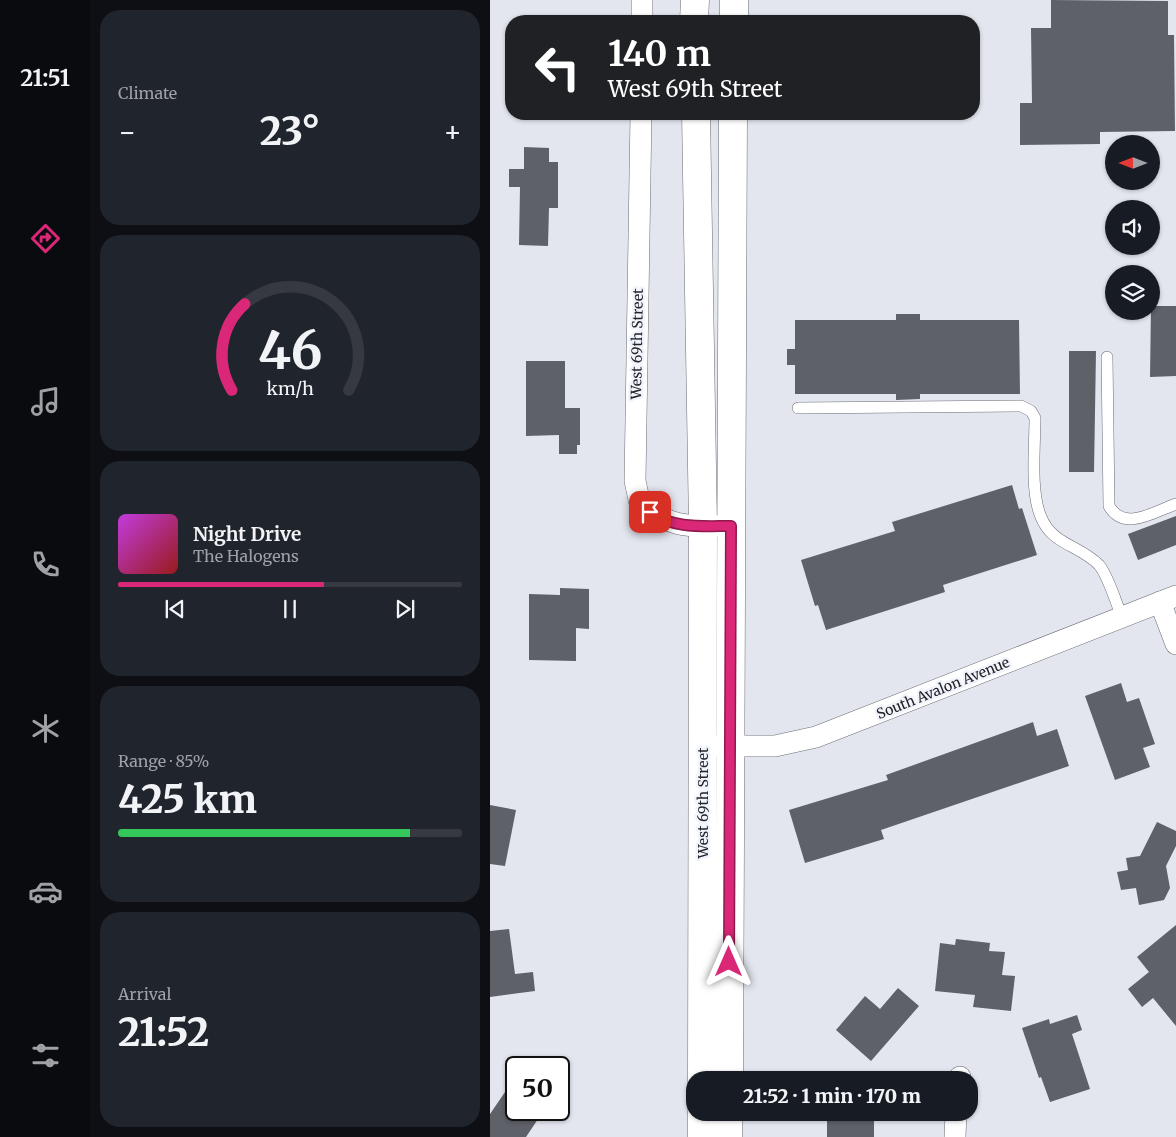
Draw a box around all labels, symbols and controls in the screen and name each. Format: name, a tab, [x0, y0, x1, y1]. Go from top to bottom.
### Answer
text: 140 m	[608, 32, 711, 76]
icon: left	[525, 35, 590, 100]
text: 21:51	[20, 64, 70, 92]
text: West 69th Street	[608, 75, 782, 103]
text: Climate	[118, 83, 177, 103]
text: 23°	[260, 108, 320, 155]
text: −	[118, 114, 137, 150]
text: +	[443, 114, 462, 150]
north arrow	[1105, 135, 1160, 190]
map controls	[1105, 135, 1160, 320]
button: sound	[1105, 200, 1160, 255]
icon: directions	[28, 221, 63, 256]
button: layers	[1105, 265, 1160, 320]
street label: West 69th Street	[627, 288, 647, 401]
text: 46	[258, 318, 322, 383]
text: km/h	[266, 377, 314, 400]
icon: music	[28, 384, 63, 419]
pin	[629, 491, 671, 533]
icon: arrive	[636, 498, 664, 526]
text: Night Drive	[193, 522, 301, 546]
text: The Halogens	[193, 546, 299, 566]
icon: phone	[28, 547, 63, 582]
icon: previous	[161, 595, 189, 623]
icon: pause	[276, 595, 304, 623]
icon: next	[391, 595, 419, 623]
street label: South Avalon Avenue	[874, 653, 1012, 723]
icon: climate	[28, 711, 63, 746]
street label: West 69th Street	[694, 747, 712, 860]
text: Range · 85%	[118, 751, 209, 771]
text: 425 km	[118, 776, 257, 823]
icon: car	[28, 874, 63, 909]
position arrow	[702, 935, 754, 987]
text: Arrival	[118, 984, 171, 1004]
text: 21:52	[118, 1009, 209, 1056]
icon: filters	[28, 1038, 63, 1073]
speed limit sign: 50	[505, 1056, 570, 1121]
text: 21:52 · 1 min · 170 m	[743, 1084, 921, 1108]

